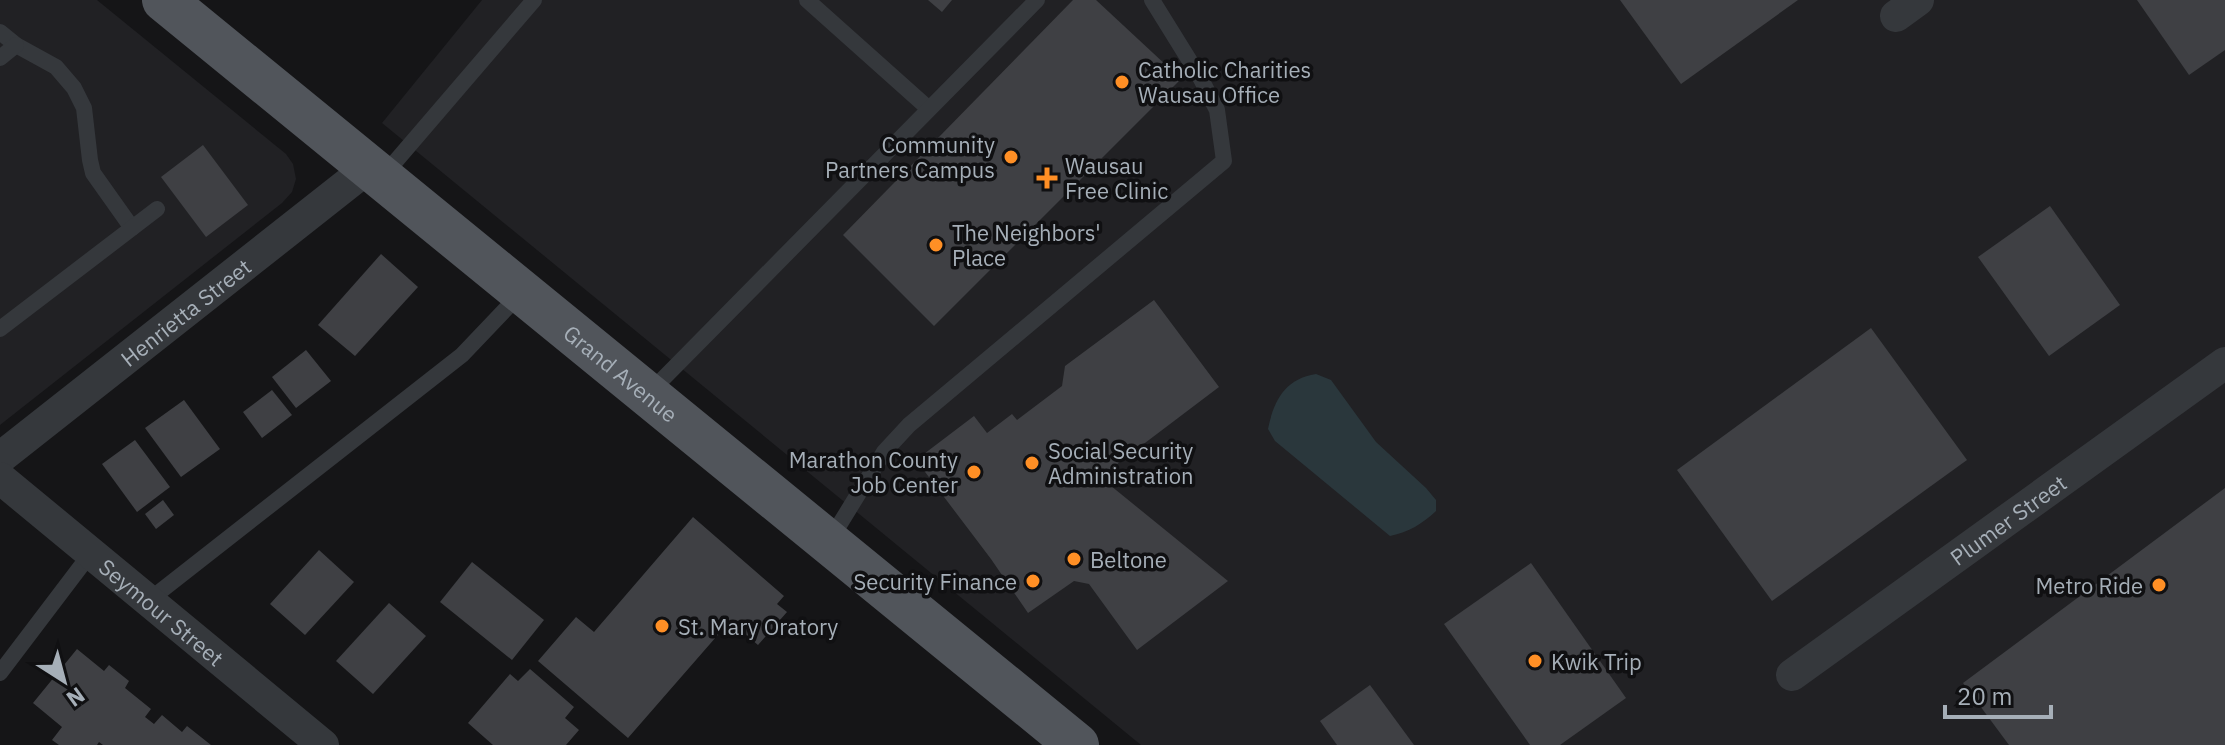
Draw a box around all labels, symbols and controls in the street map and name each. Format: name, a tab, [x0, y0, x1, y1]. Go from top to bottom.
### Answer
place label: Catholic Charities Wausau Office	[1138, 55, 1311, 109]
marker: Catholic Charities Wausau Office	[1113, 73, 1131, 91]
place label: Community Partners Campus	[825, 130, 995, 184]
marker: Community Partners Campus	[1002, 148, 1020, 166]
place label: Wausau Free Clinic	[1065, 151, 1168, 205]
marker: Wausau Free Clinic	[1036, 167, 1058, 189]
place label: The Neighbors' Place	[952, 218, 1101, 272]
marker: The Neighbors' Place	[927, 236, 945, 254]
street label: Henrietta Street	[114, 251, 256, 372]
street label: Grand Avenue	[558, 318, 684, 428]
place label: Social Security Administration	[1048, 436, 1194, 490]
place label: Marathon County Job Center	[789, 445, 958, 499]
marker: Social Security Administration	[1023, 454, 1041, 472]
marker: Marathon County Job Center	[965, 463, 983, 481]
street label: Plumer Street	[1944, 468, 2072, 571]
place label: Beltone	[1090, 545, 1167, 574]
marker: Beltone	[1065, 550, 1083, 568]
street label: Seymour Street	[93, 552, 230, 672]
place label: Security Finance	[854, 567, 1017, 596]
place label: Metro Ride	[2035, 571, 2143, 600]
marker: Security Finance	[1024, 572, 1042, 590]
marker: Metro Ride	[2150, 576, 2168, 594]
place label: St. Mary Oratory	[678, 612, 838, 641]
marker: St. Mary Oratory	[653, 617, 671, 635]
north arrow	[24, 641, 104, 721]
place label: Kwik Trip	[1551, 647, 1642, 676]
marker: Kwik Trip	[1526, 652, 1544, 670]
scale bar	[1945, 669, 2051, 719]
text: 20 m	[1957, 680, 2012, 712]
text: N	[61, 681, 91, 714]

